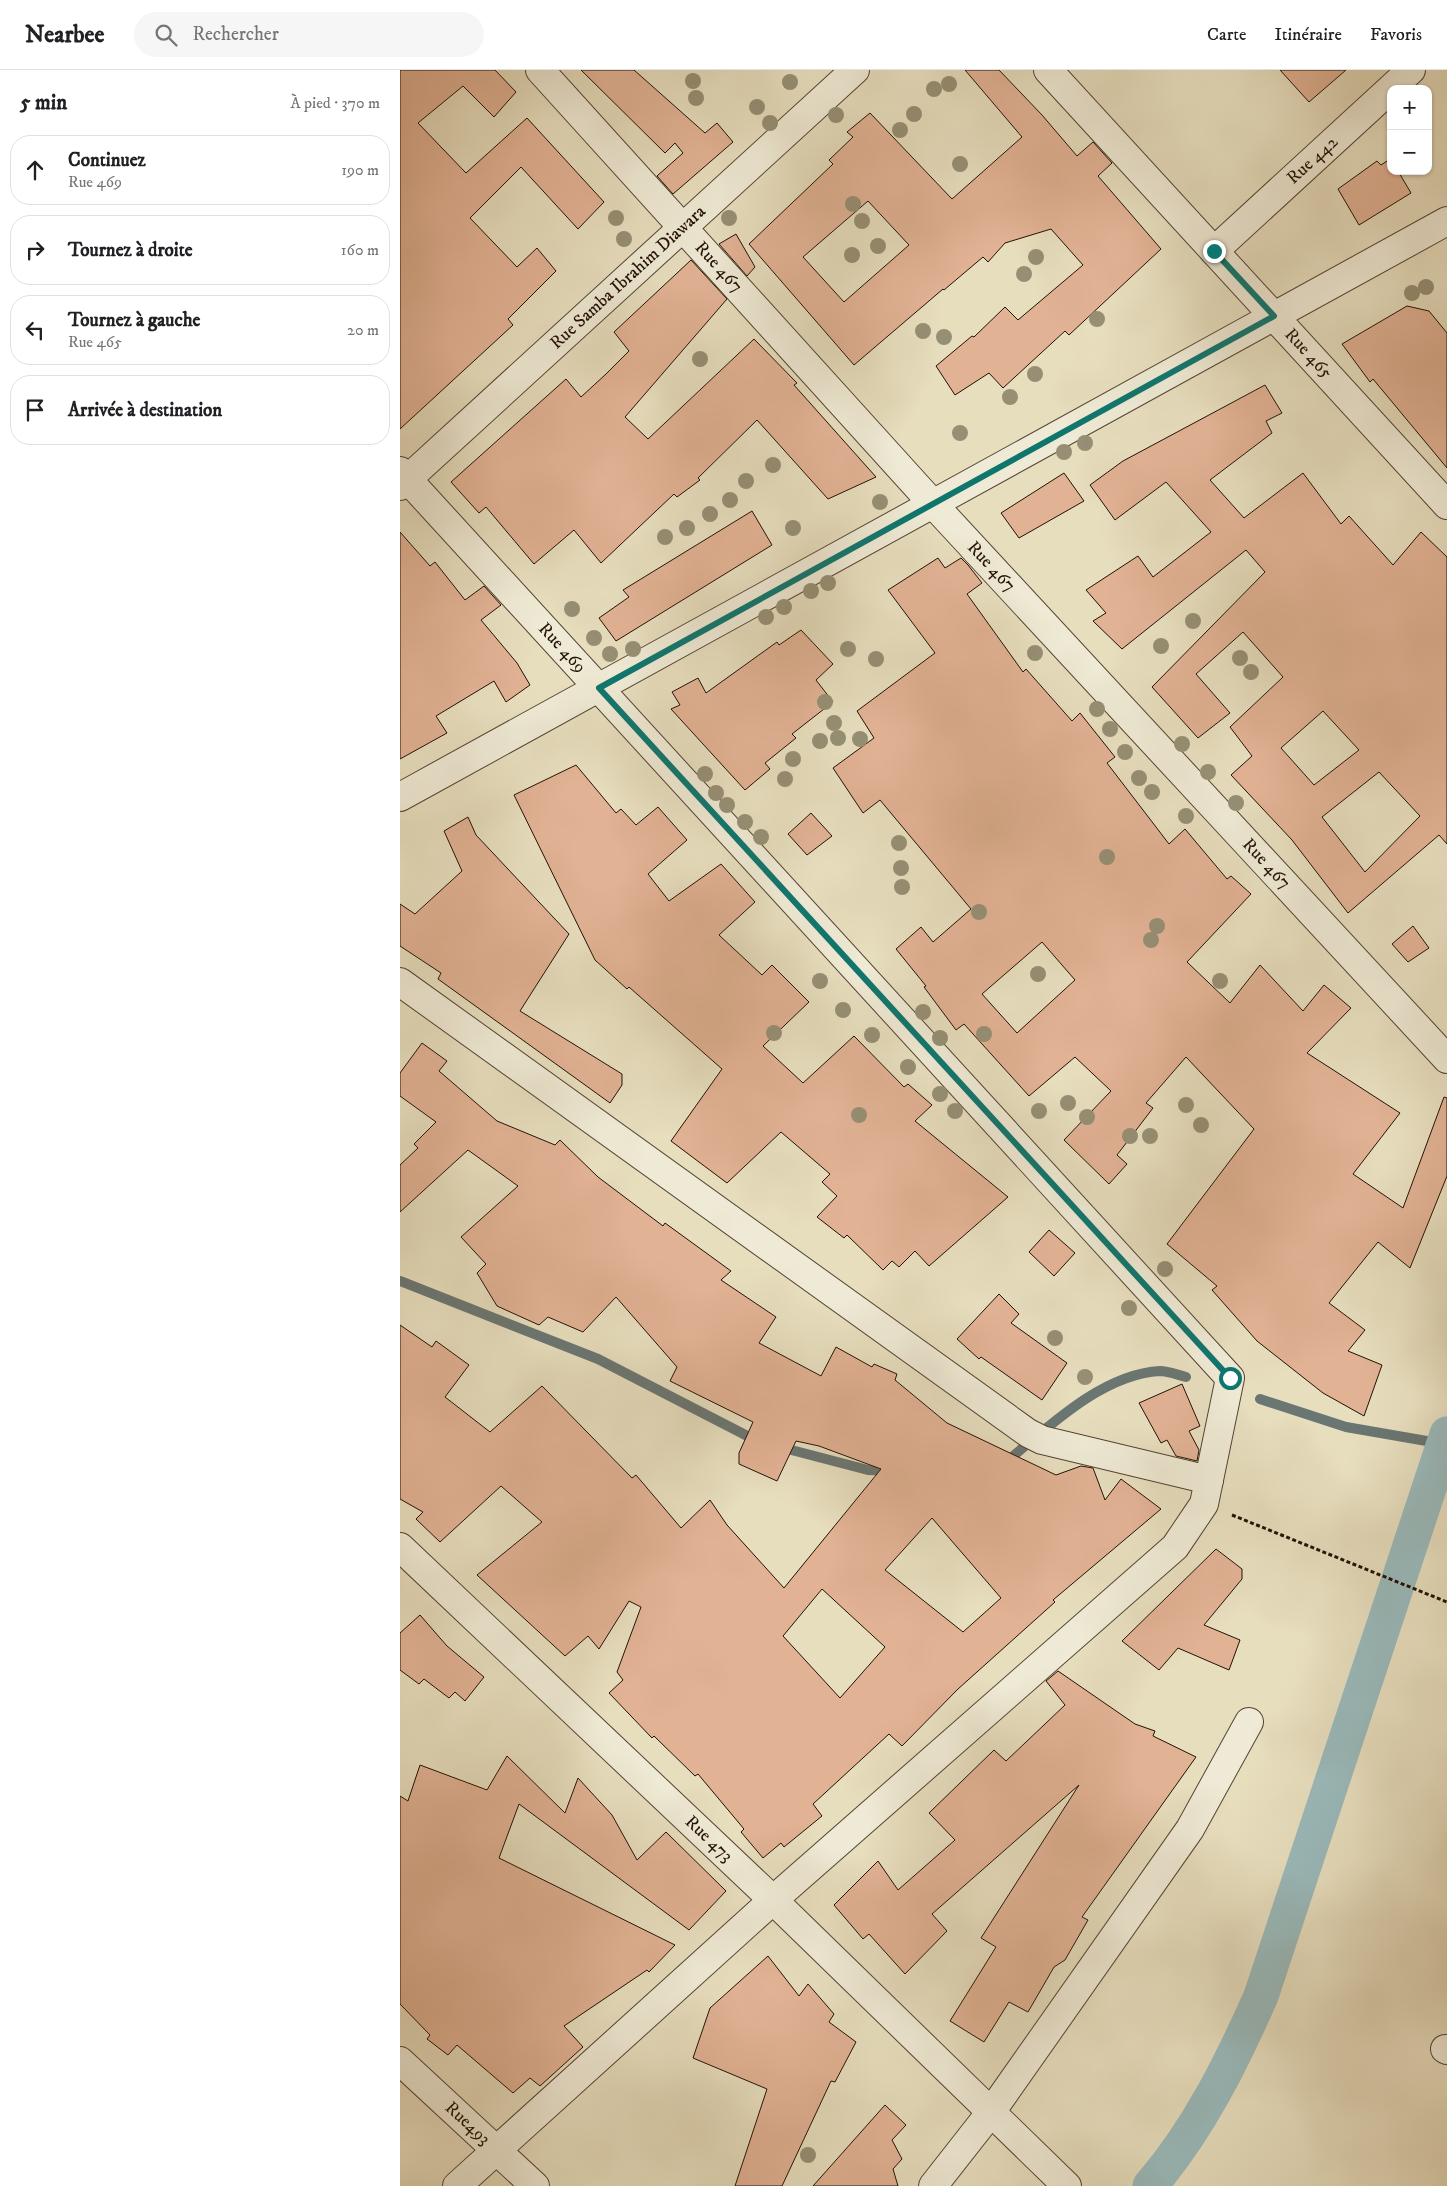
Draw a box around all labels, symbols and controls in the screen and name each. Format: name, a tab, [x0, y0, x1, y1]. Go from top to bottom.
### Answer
search box	[134, 12, 484, 57]
text: Nearbee	[25, 20, 104, 50]
icon: search	[152, 21, 180, 49]
text: Rechercher	[192, 23, 279, 46]
text: Carte	[1207, 24, 1247, 46]
text: Itinéraire	[1275, 24, 1342, 46]
text: Favoris	[1370, 24, 1422, 46]
map controls	[1387, 85, 1432, 175]
button: +	[1387, 85, 1432, 130]
text: 5 min	[20, 90, 67, 116]
text: À pied · 370 m	[290, 93, 380, 113]
button: −	[1387, 130, 1432, 175]
street label: Rue 442	[1283, 131, 1343, 189]
text: Continuez	[68, 149, 146, 172]
icon: ahead	[21, 156, 49, 184]
text: 190 m	[341, 160, 379, 180]
text: Rue 469	[68, 172, 122, 192]
street label: Rue Samba Ibrahim Diawara	[546, 201, 711, 354]
icon: right	[21, 236, 49, 264]
street label: Rue 467	[690, 237, 747, 297]
text: Tournez à droite	[68, 239, 193, 262]
text: 160 m	[341, 240, 379, 260]
route end	[1203, 240, 1226, 263]
text: Tournez à gauche	[68, 309, 200, 332]
icon: left	[21, 316, 49, 344]
text: 20 m	[347, 320, 379, 340]
street label: Rue 465	[1280, 324, 1337, 384]
text: Rue 465	[68, 332, 122, 352]
icon: arrive	[21, 396, 49, 424]
text: Arrivée à destination	[68, 399, 222, 422]
street label: Rue 467	[962, 537, 1020, 597]
street label: Rue 469	[533, 618, 591, 678]
street label: Rue 467	[1237, 834, 1295, 894]
route start	[1219, 1367, 1242, 1390]
street label: Rue 473	[680, 1811, 737, 1867]
street label: Rue493	[440, 2097, 495, 2150]

